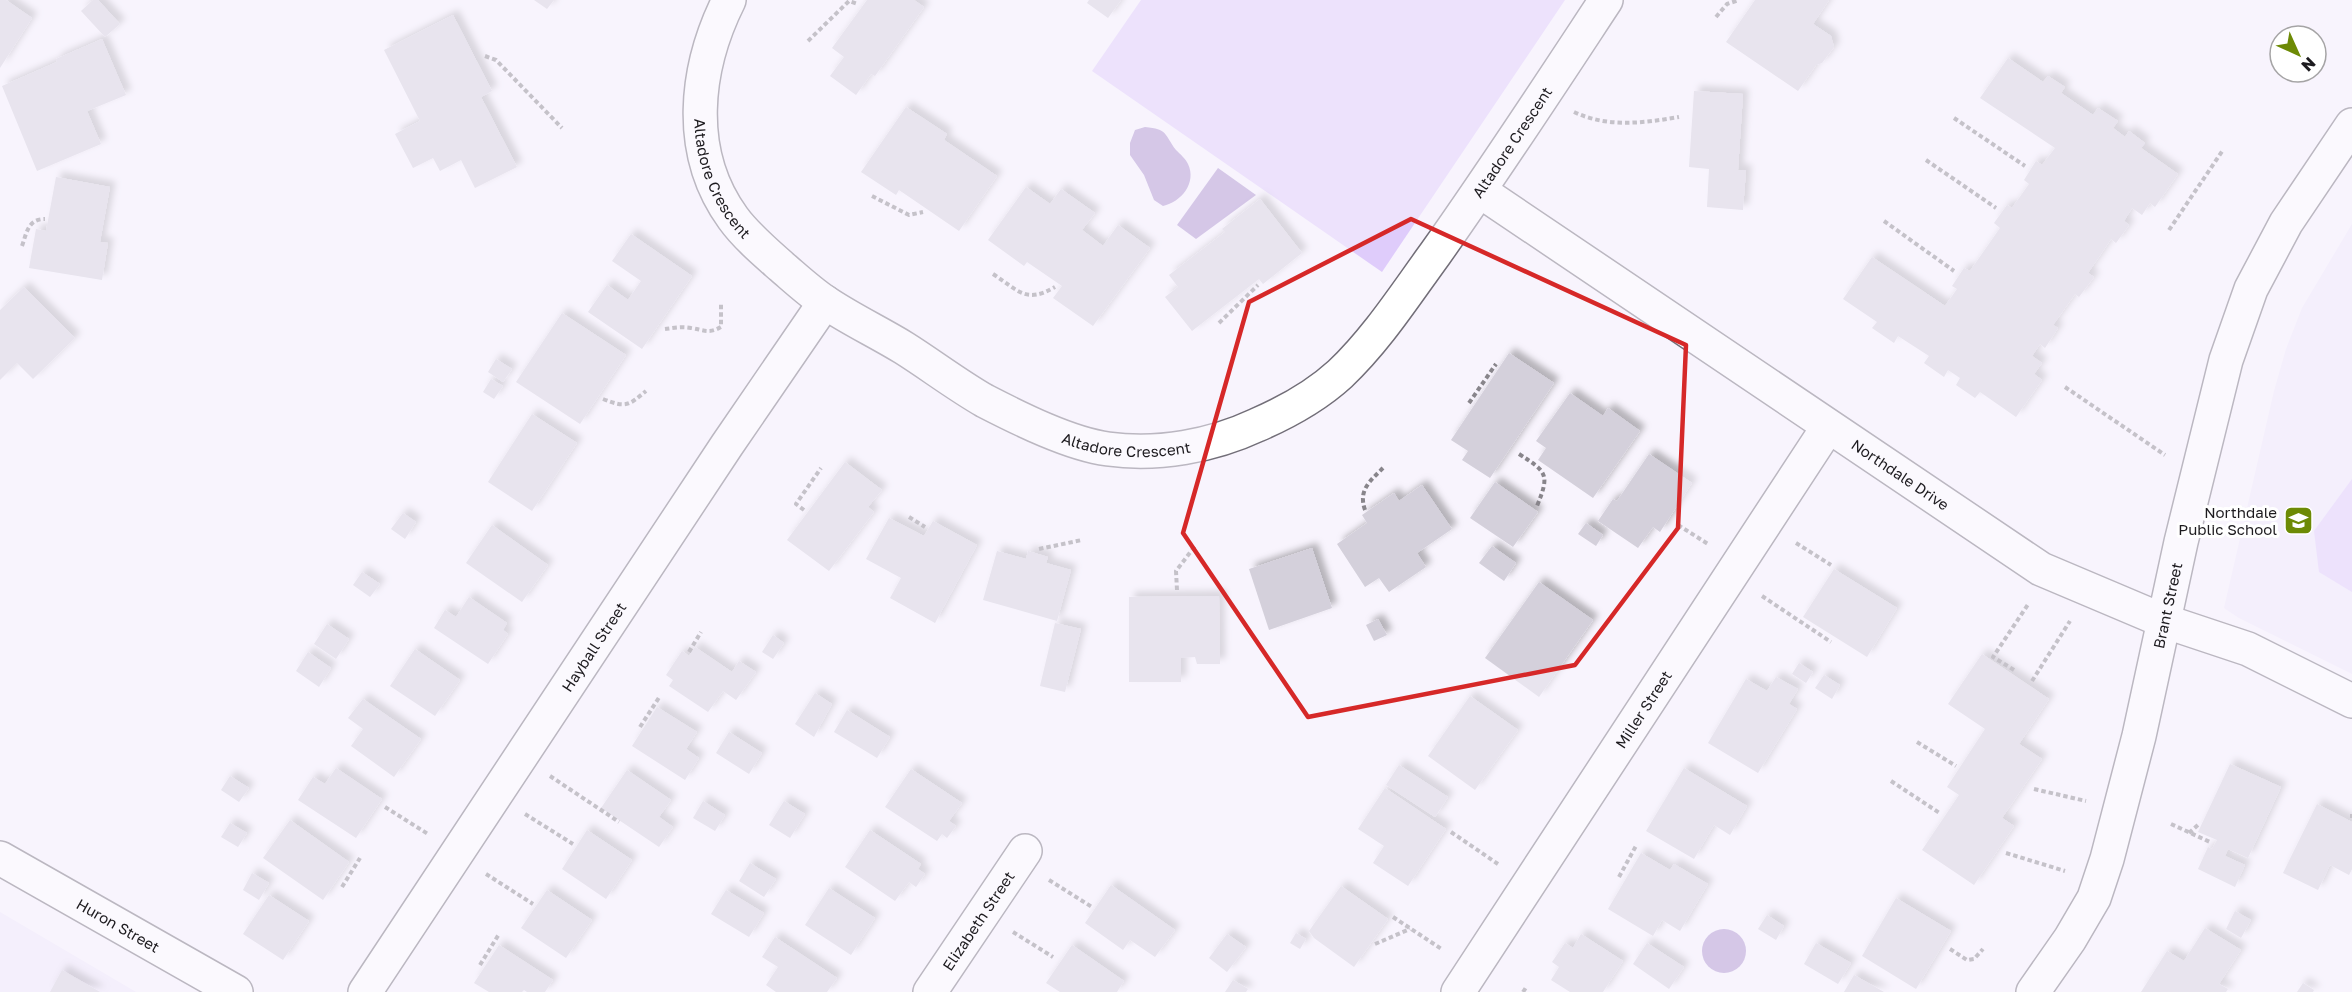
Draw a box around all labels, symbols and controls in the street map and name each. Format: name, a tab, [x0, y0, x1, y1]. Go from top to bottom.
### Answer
north arrow	[2268, 24, 2328, 84]
text: N	[2297, 53, 2320, 76]
street label: Altadore Crescent	[1468, 83, 1555, 201]
street label: Altadore Crescent	[691, 118, 755, 242]
street label: Altadore Crescent	[1060, 428, 1192, 460]
street label: Northdale Drive	[1848, 435, 1953, 514]
place label: Northdale Public School	[2178, 503, 2277, 538]
school or university icon: Northdale Public School	[2282, 505, 2314, 537]
street label: Brant Street	[2149, 561, 2185, 650]
street label: Hayball Street	[557, 599, 630, 695]
street label: Miller Street	[1611, 667, 1675, 751]
street label: Elizabeth Street	[938, 868, 1018, 974]
street label: Huron Street	[74, 894, 163, 956]

